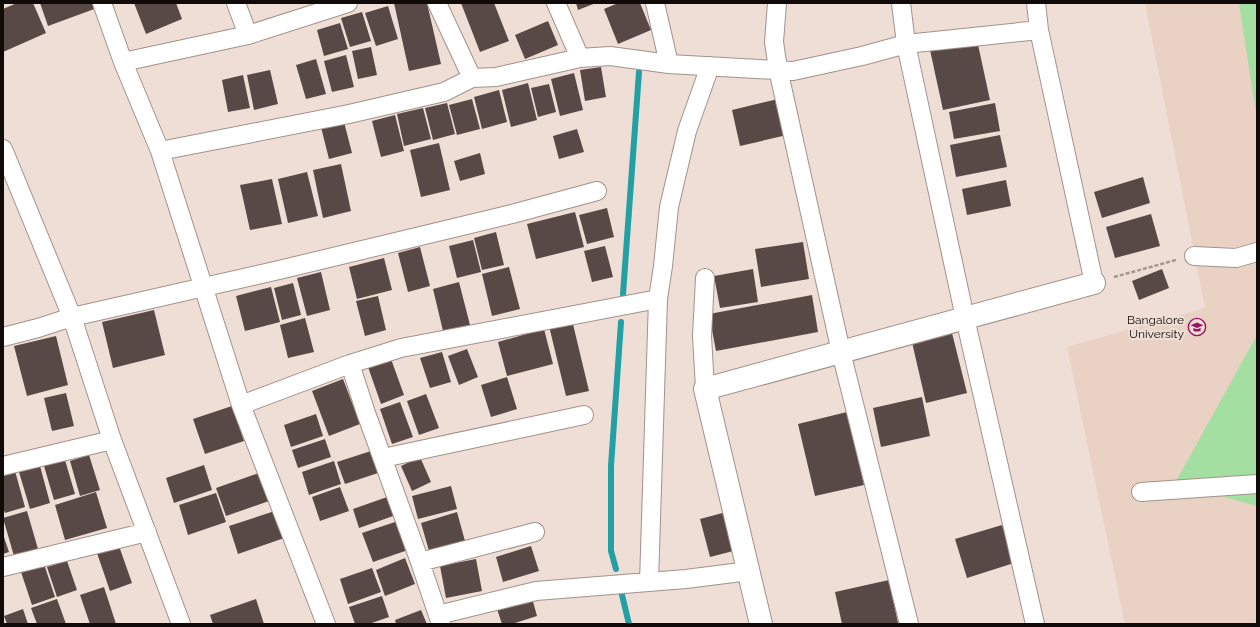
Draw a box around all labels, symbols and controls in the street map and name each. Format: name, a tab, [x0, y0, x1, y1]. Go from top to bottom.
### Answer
place label: Bangalore University	[1127, 313, 1184, 341]
school or university icon: Bangalore University	[1187, 317, 1207, 337]

